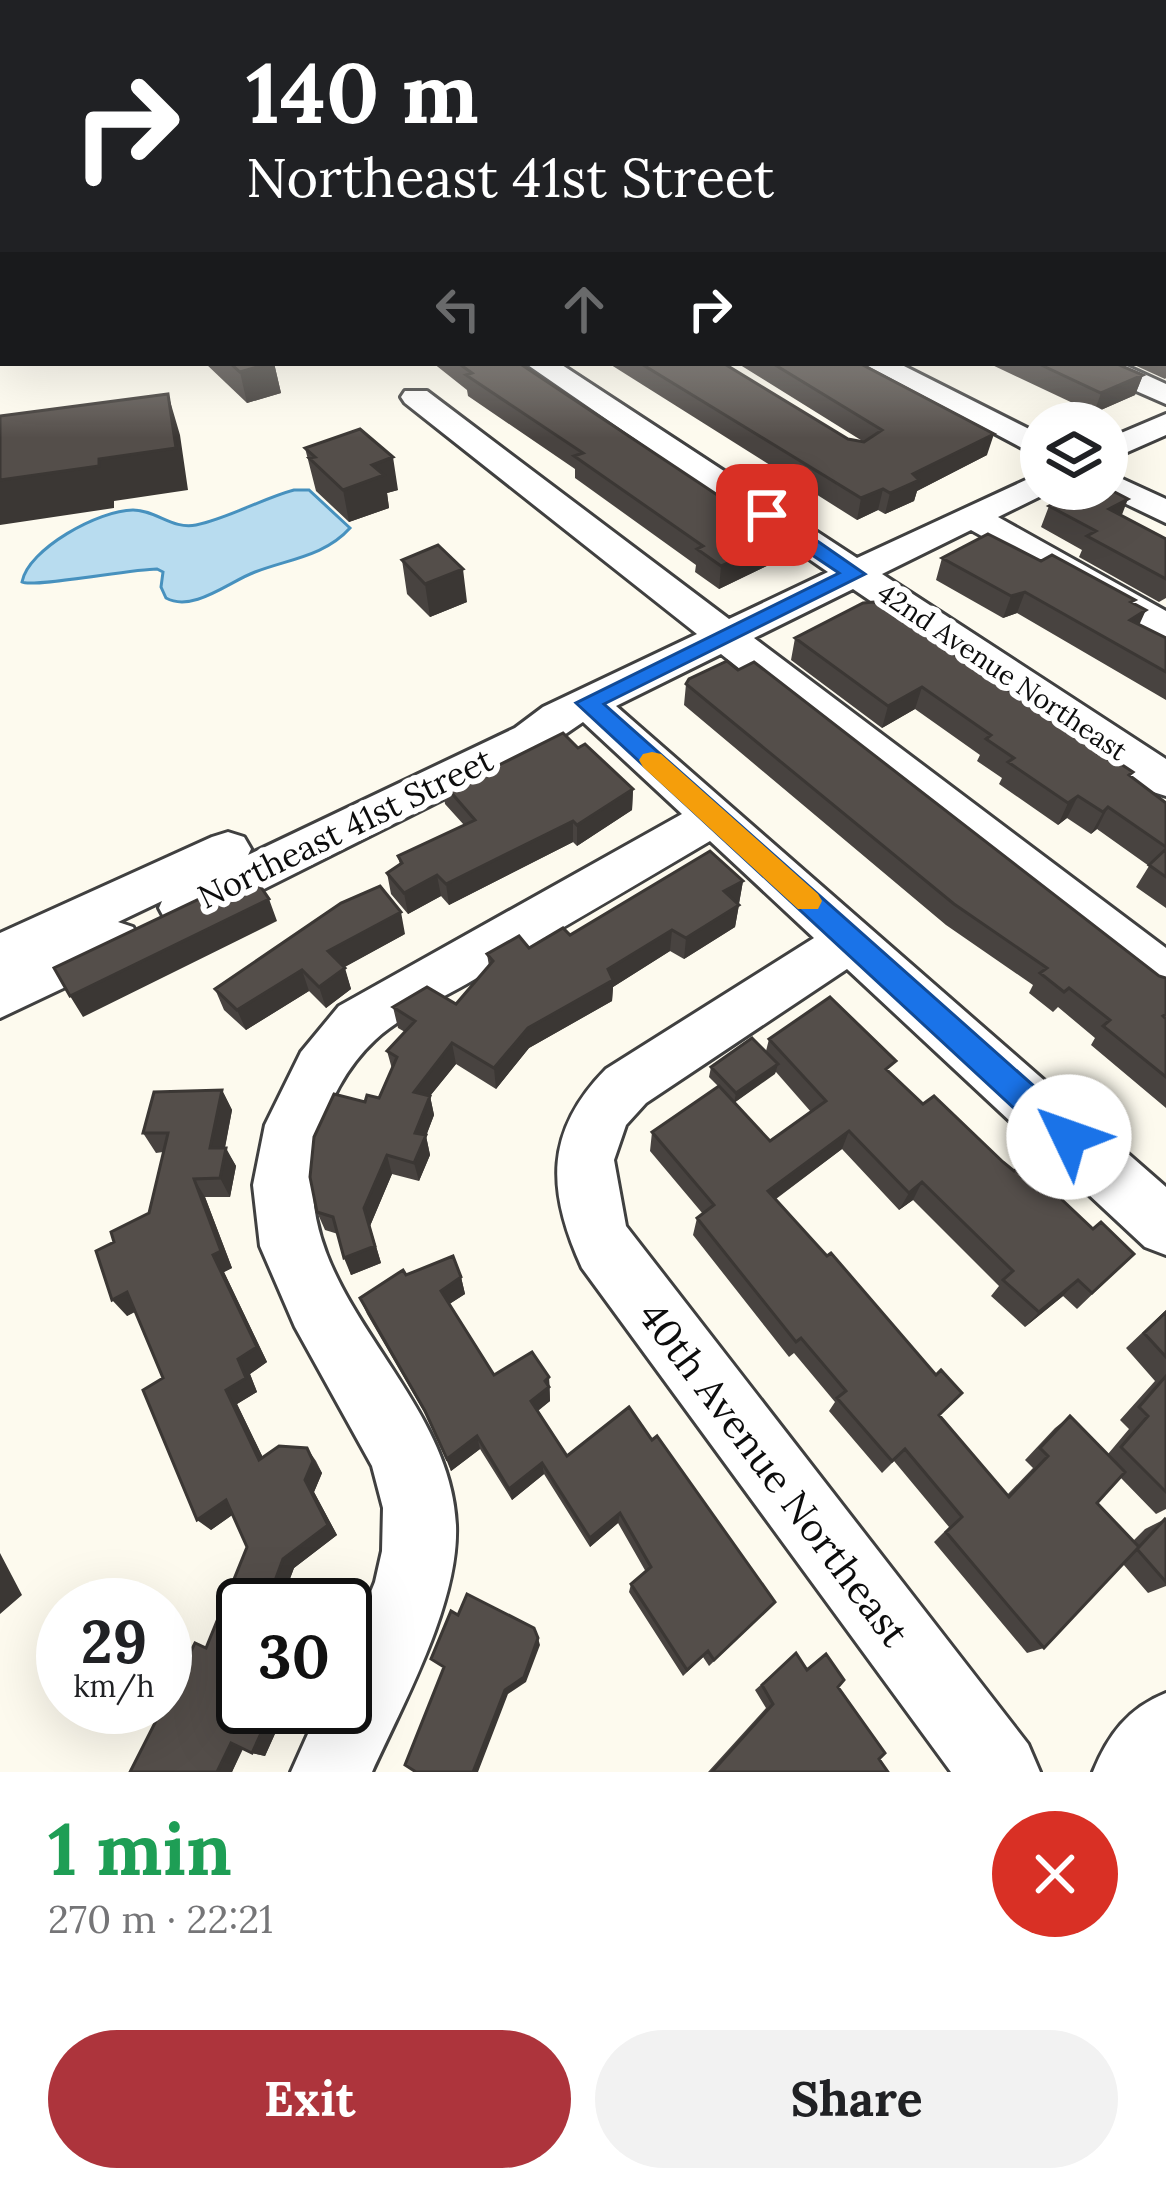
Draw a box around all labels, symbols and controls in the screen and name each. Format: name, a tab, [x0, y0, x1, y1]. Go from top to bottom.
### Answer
text: 140 m	[246, 38, 479, 146]
icon: right	[48, 48, 204, 204]
text: Northeast 41st Street	[246, 143, 774, 212]
icon: left	[425, 276, 491, 342]
icon: ahead	[551, 276, 617, 342]
icon: right	[677, 276, 743, 342]
map controls	[1020, 402, 1128, 510]
button: layers	[1020, 402, 1128, 510]
pin	[716, 464, 818, 566]
icon: arrive	[734, 482, 800, 548]
street label: 42nd Avenue Northeast	[871, 575, 1134, 768]
street label: Northeast 41st Street	[191, 738, 500, 918]
position arrow	[1006, 1074, 1132, 1200]
street label: 40th Avenue Northeast	[628, 1292, 920, 1656]
speed limit sign: 30	[216, 1578, 372, 1734]
text: 29	[81, 1603, 147, 1679]
text: km/h	[73, 1667, 155, 1705]
text: 1 min	[48, 1803, 232, 1895]
button: close	[992, 1811, 1118, 1937]
text: 270 m · 22:21	[48, 1894, 273, 1944]
button: Exit	[48, 2030, 571, 2168]
button: Share	[595, 2030, 1118, 2168]

